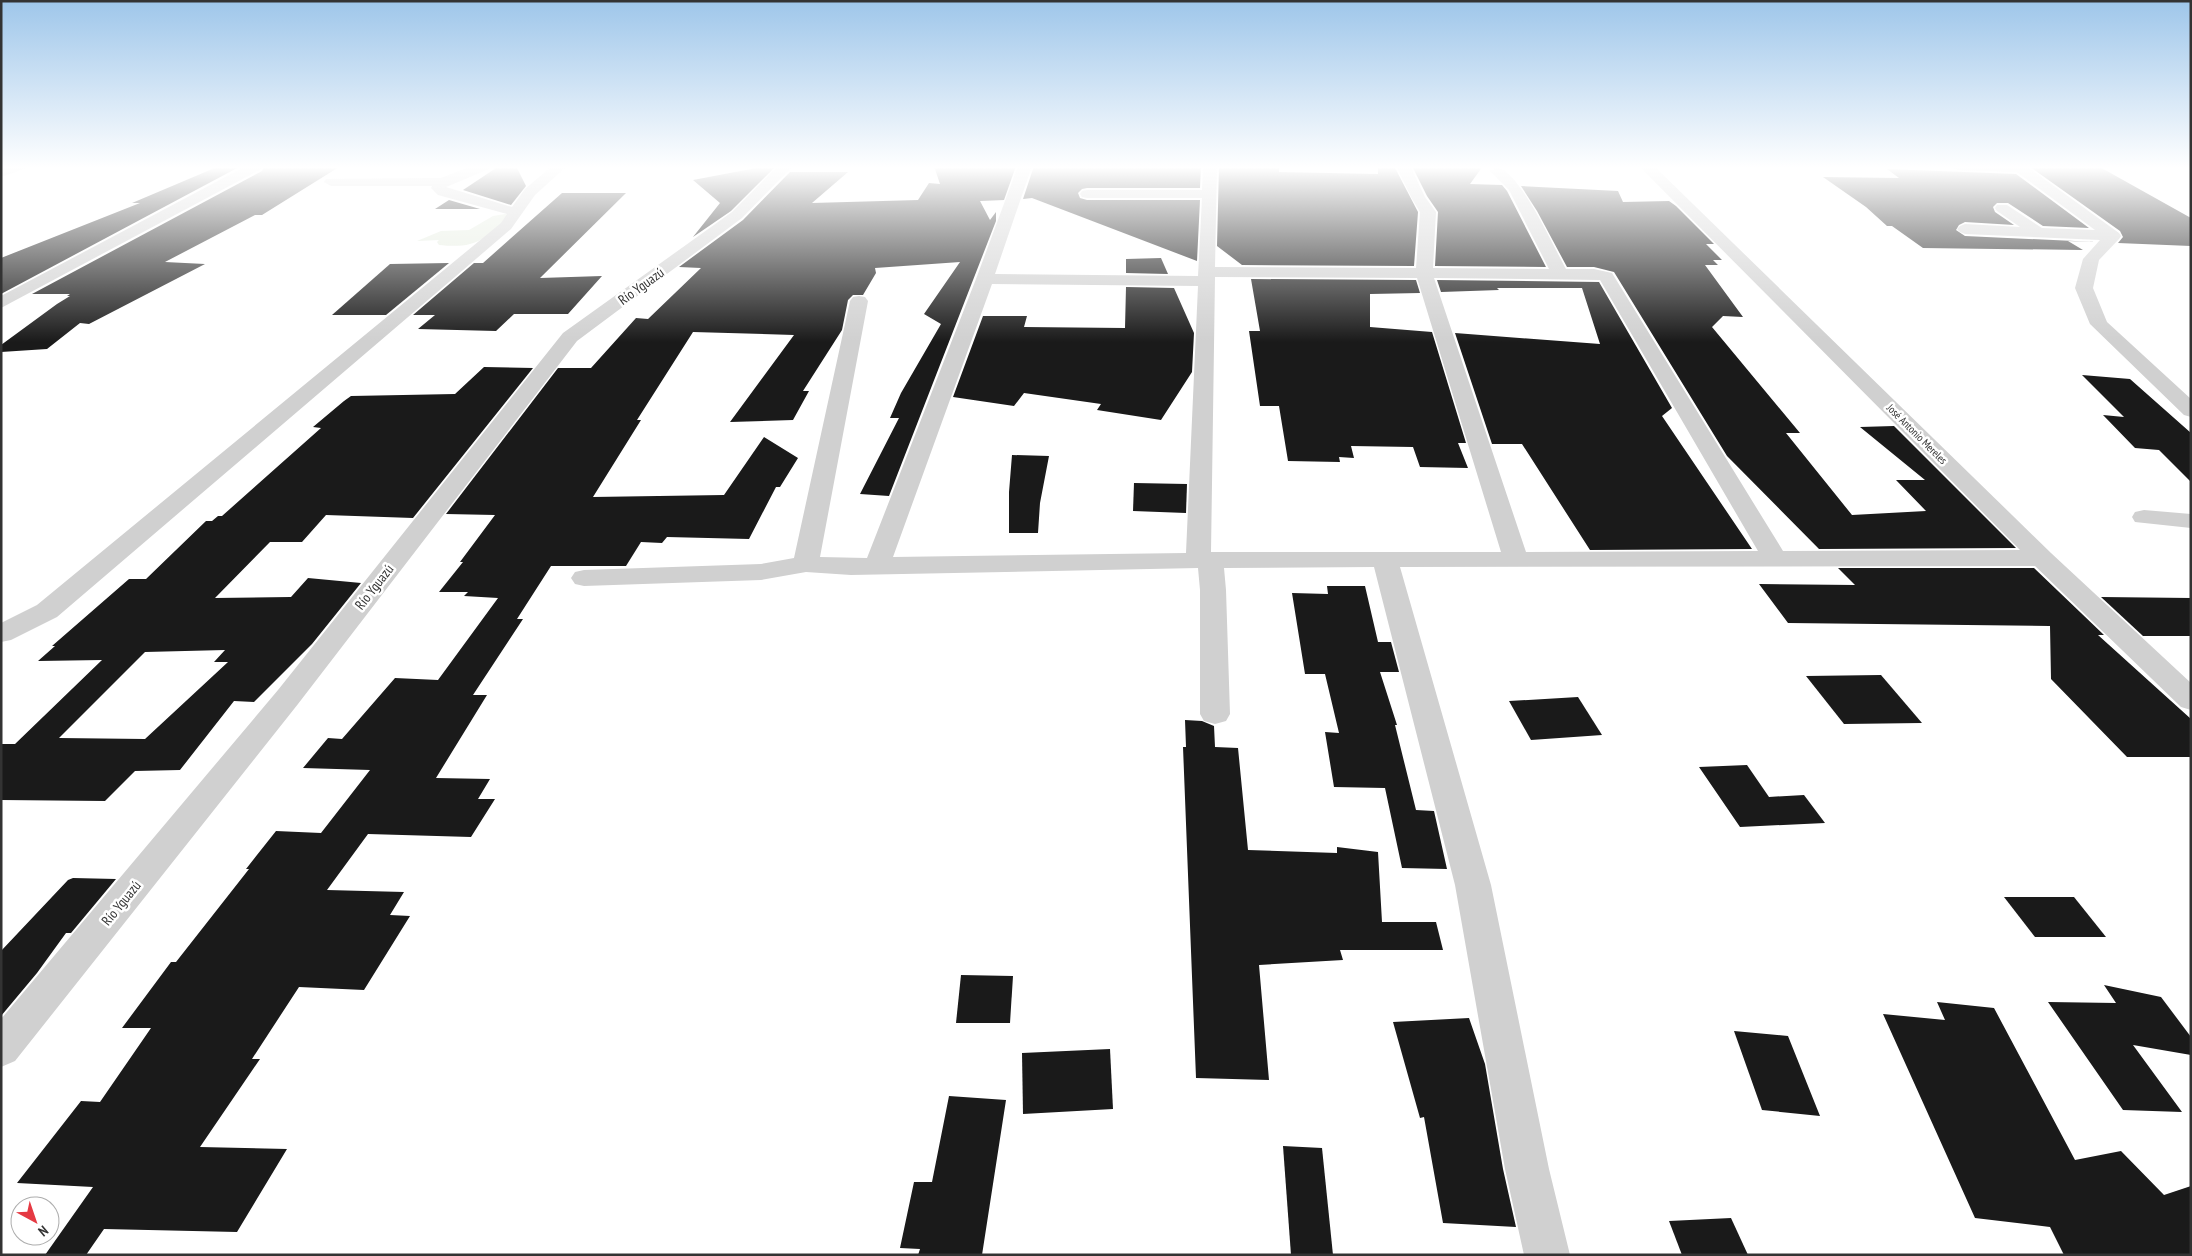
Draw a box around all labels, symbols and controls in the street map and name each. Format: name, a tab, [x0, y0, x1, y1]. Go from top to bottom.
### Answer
street label: Río Yguazú	[614, 263, 668, 309]
street label: José Antonio Mereles	[1883, 400, 1950, 467]
street label: Río Yguazú	[351, 561, 397, 613]
street label: Río Yguazú	[97, 877, 145, 929]
north arrow	[10, 1196, 60, 1246]
text: N	[35, 1222, 52, 1240]

